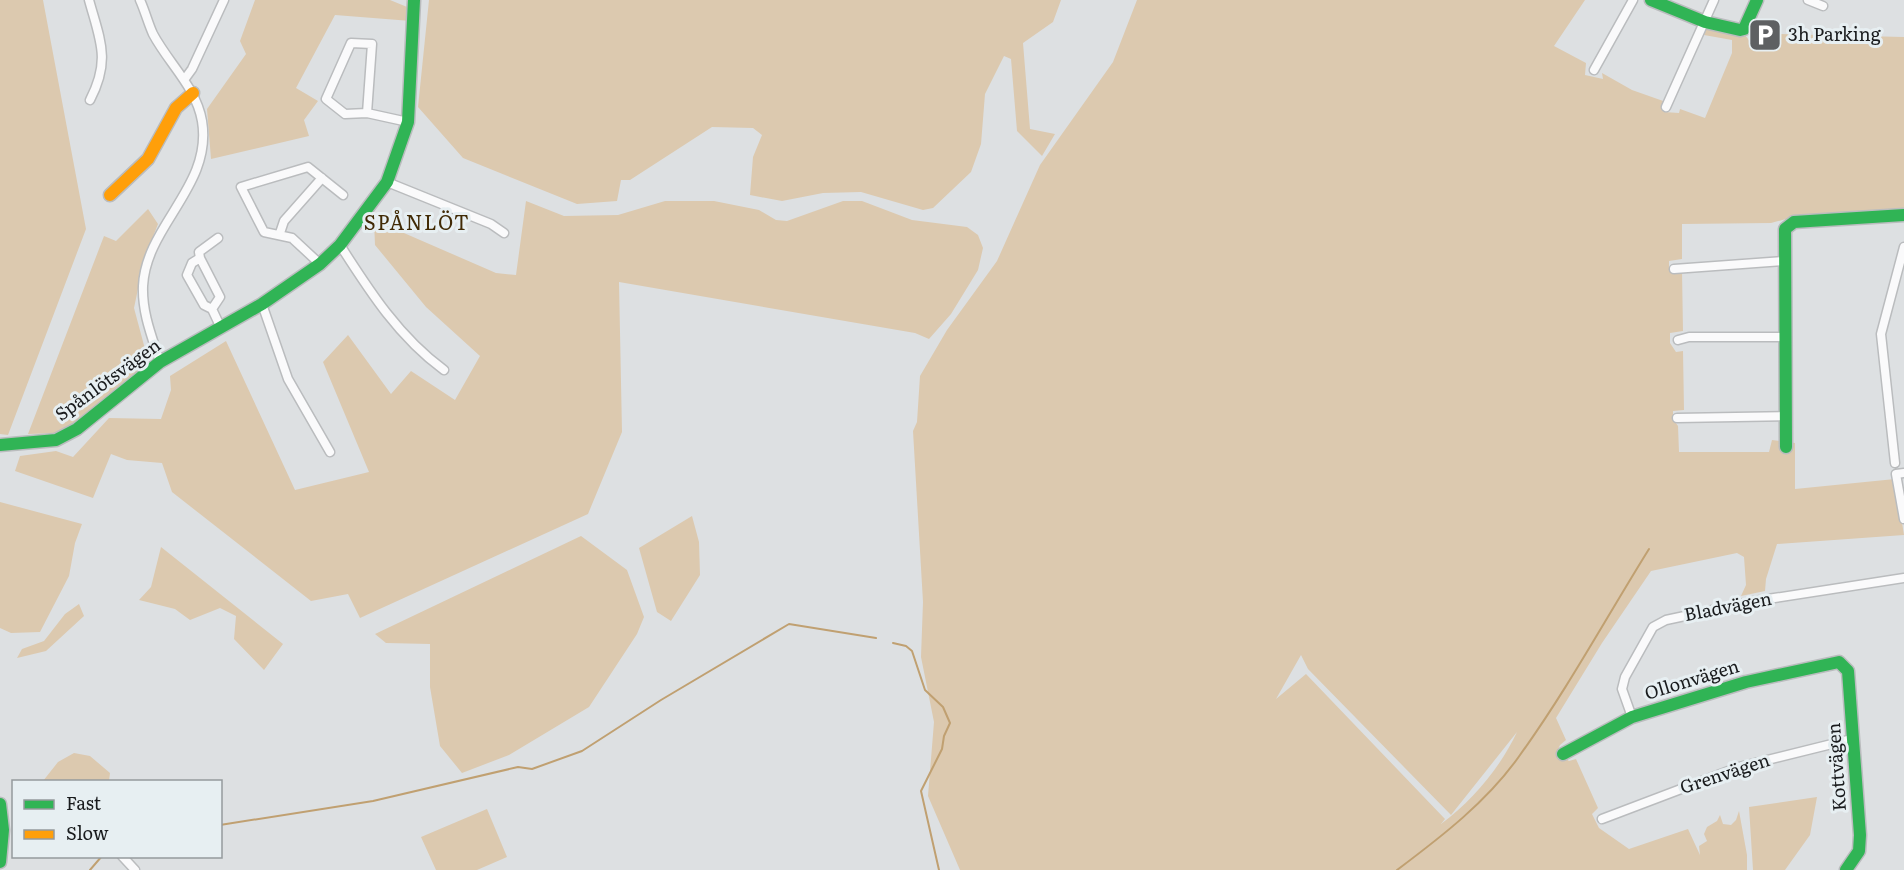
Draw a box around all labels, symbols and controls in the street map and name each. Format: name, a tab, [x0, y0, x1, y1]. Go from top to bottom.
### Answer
parking icon: 3h Parking	[1747, 17, 1783, 53]
place label: 3h Parking	[1788, 20, 1882, 47]
district label: SPÅNLÖT	[364, 206, 470, 236]
street label: Spånlötsvägen	[49, 331, 166, 426]
street label: Bladvägen	[1682, 584, 1774, 627]
street label: Ollonvägen	[1641, 651, 1742, 706]
street label: Kottvägen	[1819, 722, 1852, 812]
street label: Grenvägen	[1676, 745, 1773, 800]
legend	[12, 780, 222, 858]
text: Fast	[66, 789, 102, 816]
text: Slow	[66, 819, 109, 846]

